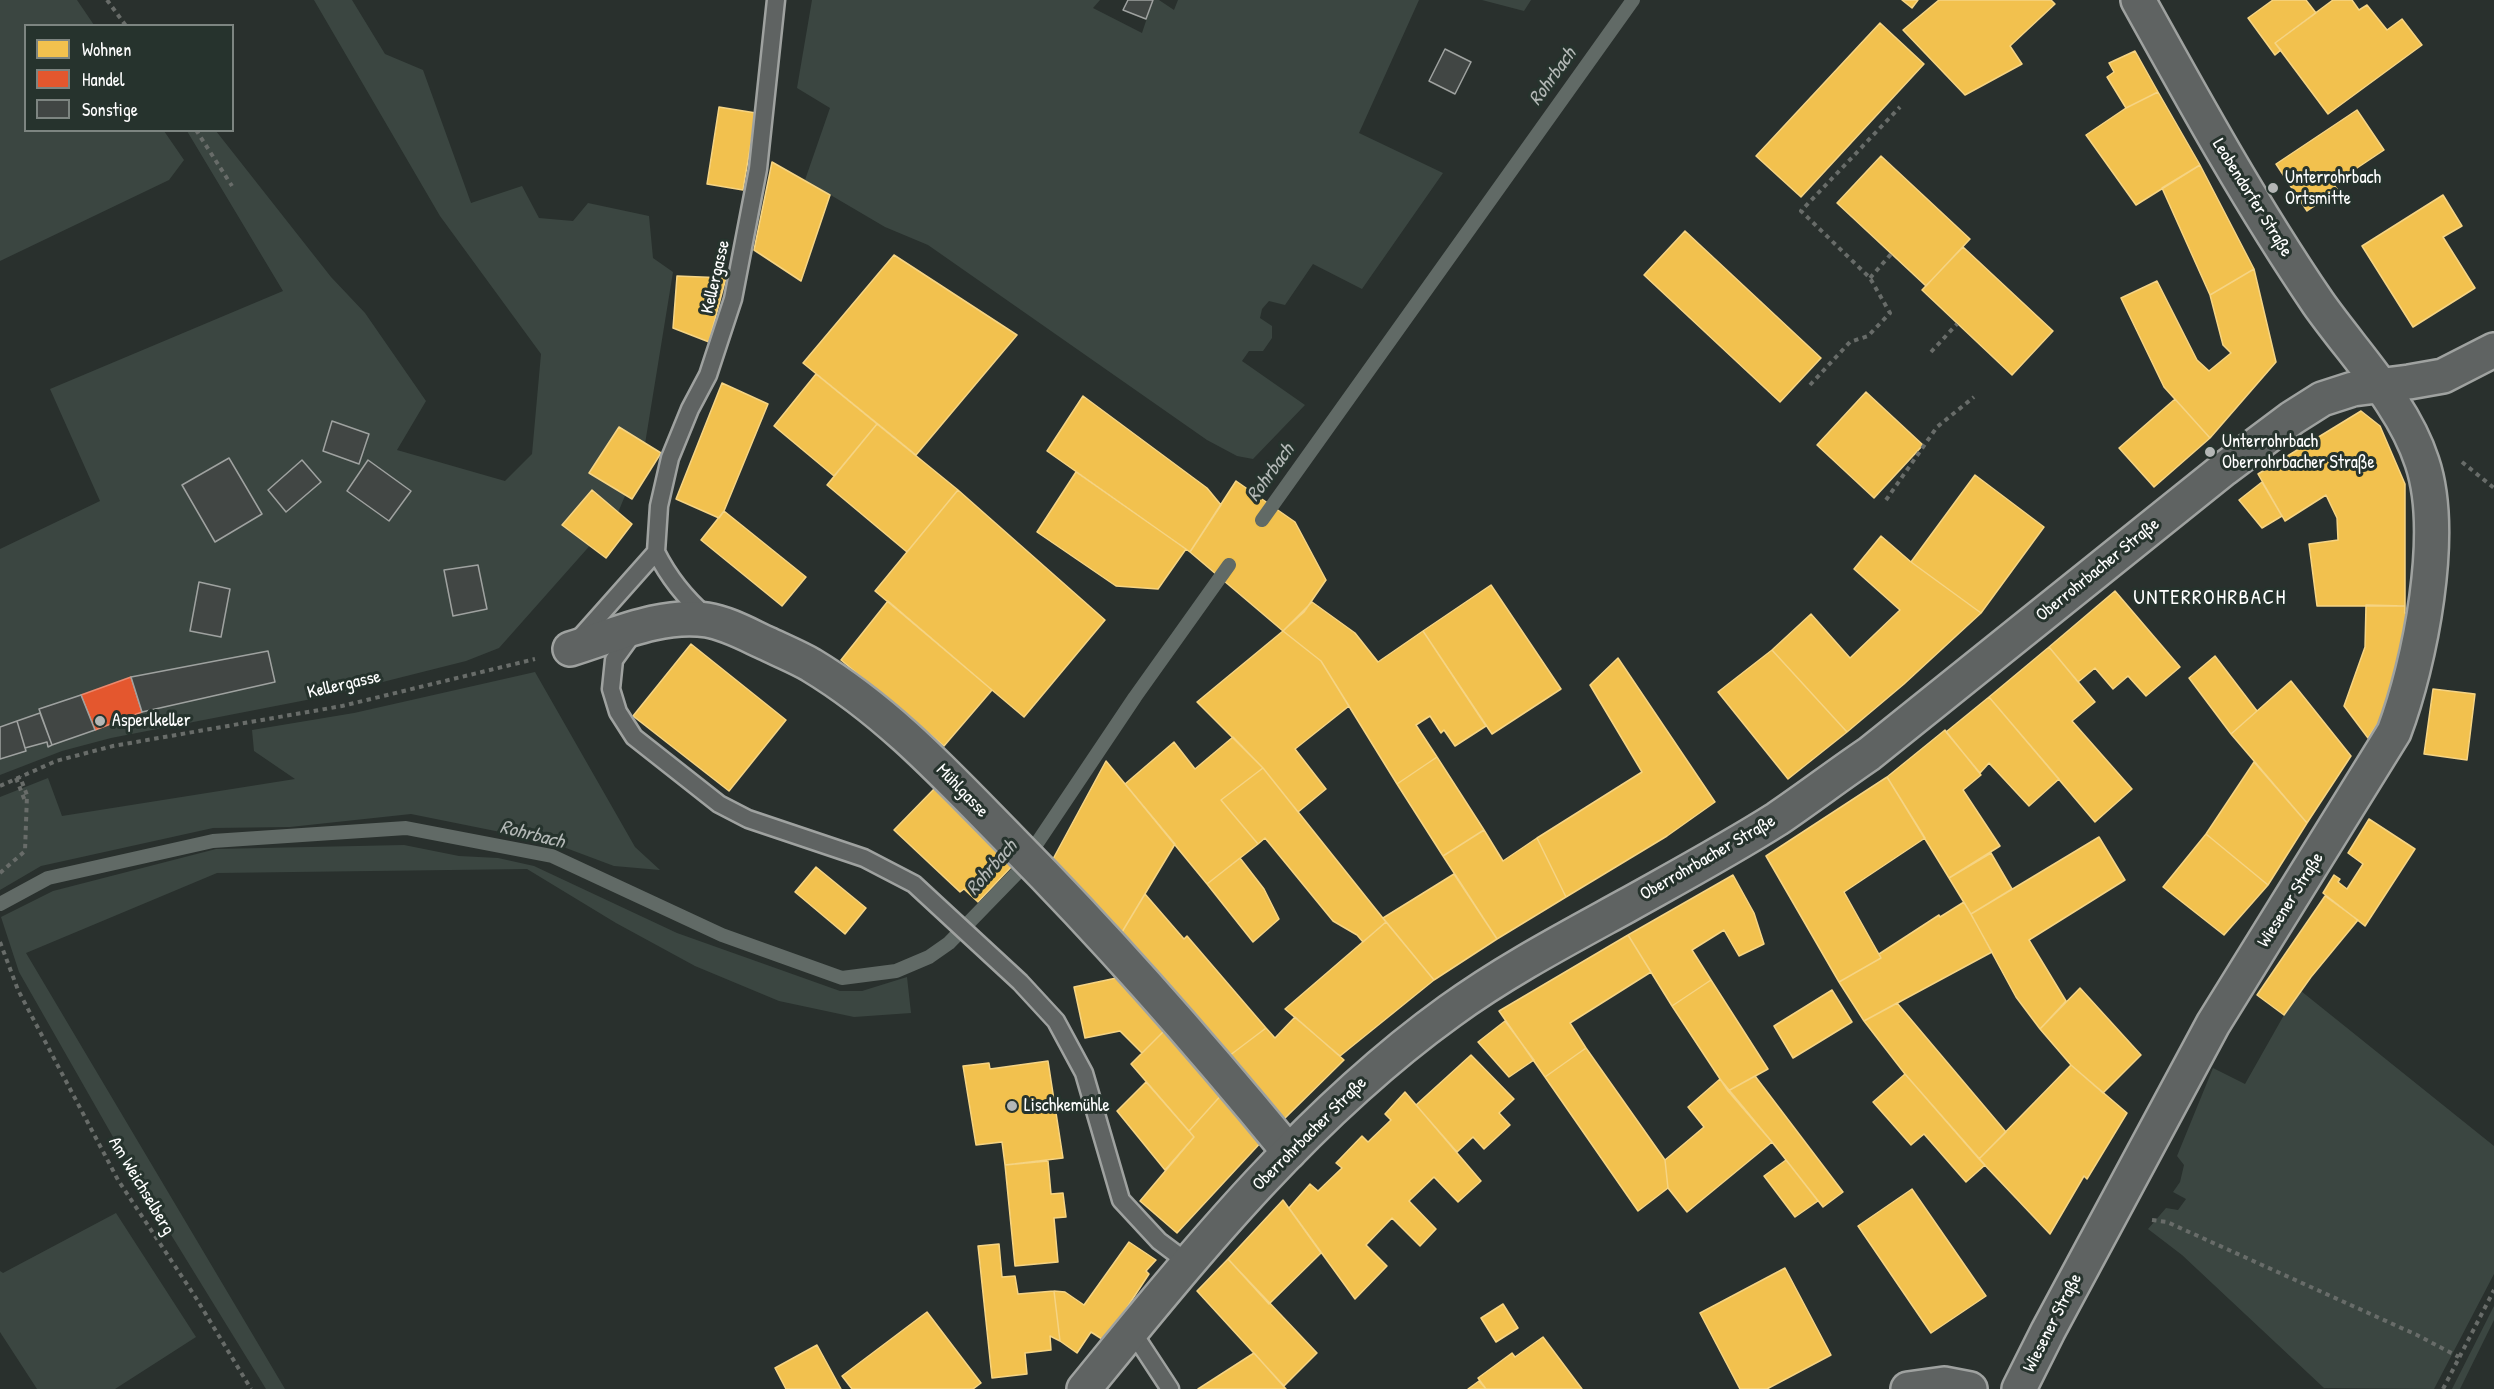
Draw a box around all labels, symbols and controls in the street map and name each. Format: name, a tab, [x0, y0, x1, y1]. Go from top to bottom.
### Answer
legend	[24, 24, 234, 132]
text: Wohnen	[82, 37, 131, 62]
water label: Rohrbach	[1524, 43, 1582, 111]
text: Handel	[82, 67, 125, 92]
text: Sonstige	[82, 97, 138, 122]
street label: Leobendorfer Straße	[2207, 135, 2297, 261]
place label: Unterrohrbach Ortsmitte	[2285, 167, 2381, 210]
marker: Unterrohrbach Ortsmitte	[2266, 181, 2280, 195]
street label: Kellergasse	[697, 238, 735, 316]
place label: Unterrohrbach Oberrohrbacher Straße	[2222, 431, 2375, 474]
water label: Rohrbach	[1242, 439, 1300, 507]
marker: Unterrohrbach Oberrohrbacher Straße	[2203, 445, 2217, 459]
street label: Oberrohrbacher Straße	[2032, 514, 2164, 626]
district label: UNTERROHRBACH	[2133, 585, 2287, 611]
street label: Kellergasse	[305, 666, 383, 704]
place label: Asperlkeller	[112, 710, 191, 732]
marker: Asperlkeller	[93, 714, 107, 728]
street label: Mühlgasse	[931, 760, 993, 822]
street label: Oberrohrbacher Straße	[1637, 811, 1779, 905]
water label: Rohrbach	[497, 815, 567, 855]
water label: Rohrbach	[961, 835, 1023, 901]
street label: Wiesener Straße	[2253, 849, 2329, 951]
street label: Oberrohrbacher Straße	[1248, 1072, 1372, 1196]
place label: Lischkemühle	[1024, 1095, 1110, 1117]
marker: Lischkemühle	[1005, 1099, 1019, 1113]
street label: Am Weichselberg	[103, 1133, 179, 1239]
street label: Wiesener Straße	[2019, 1270, 2087, 1376]

